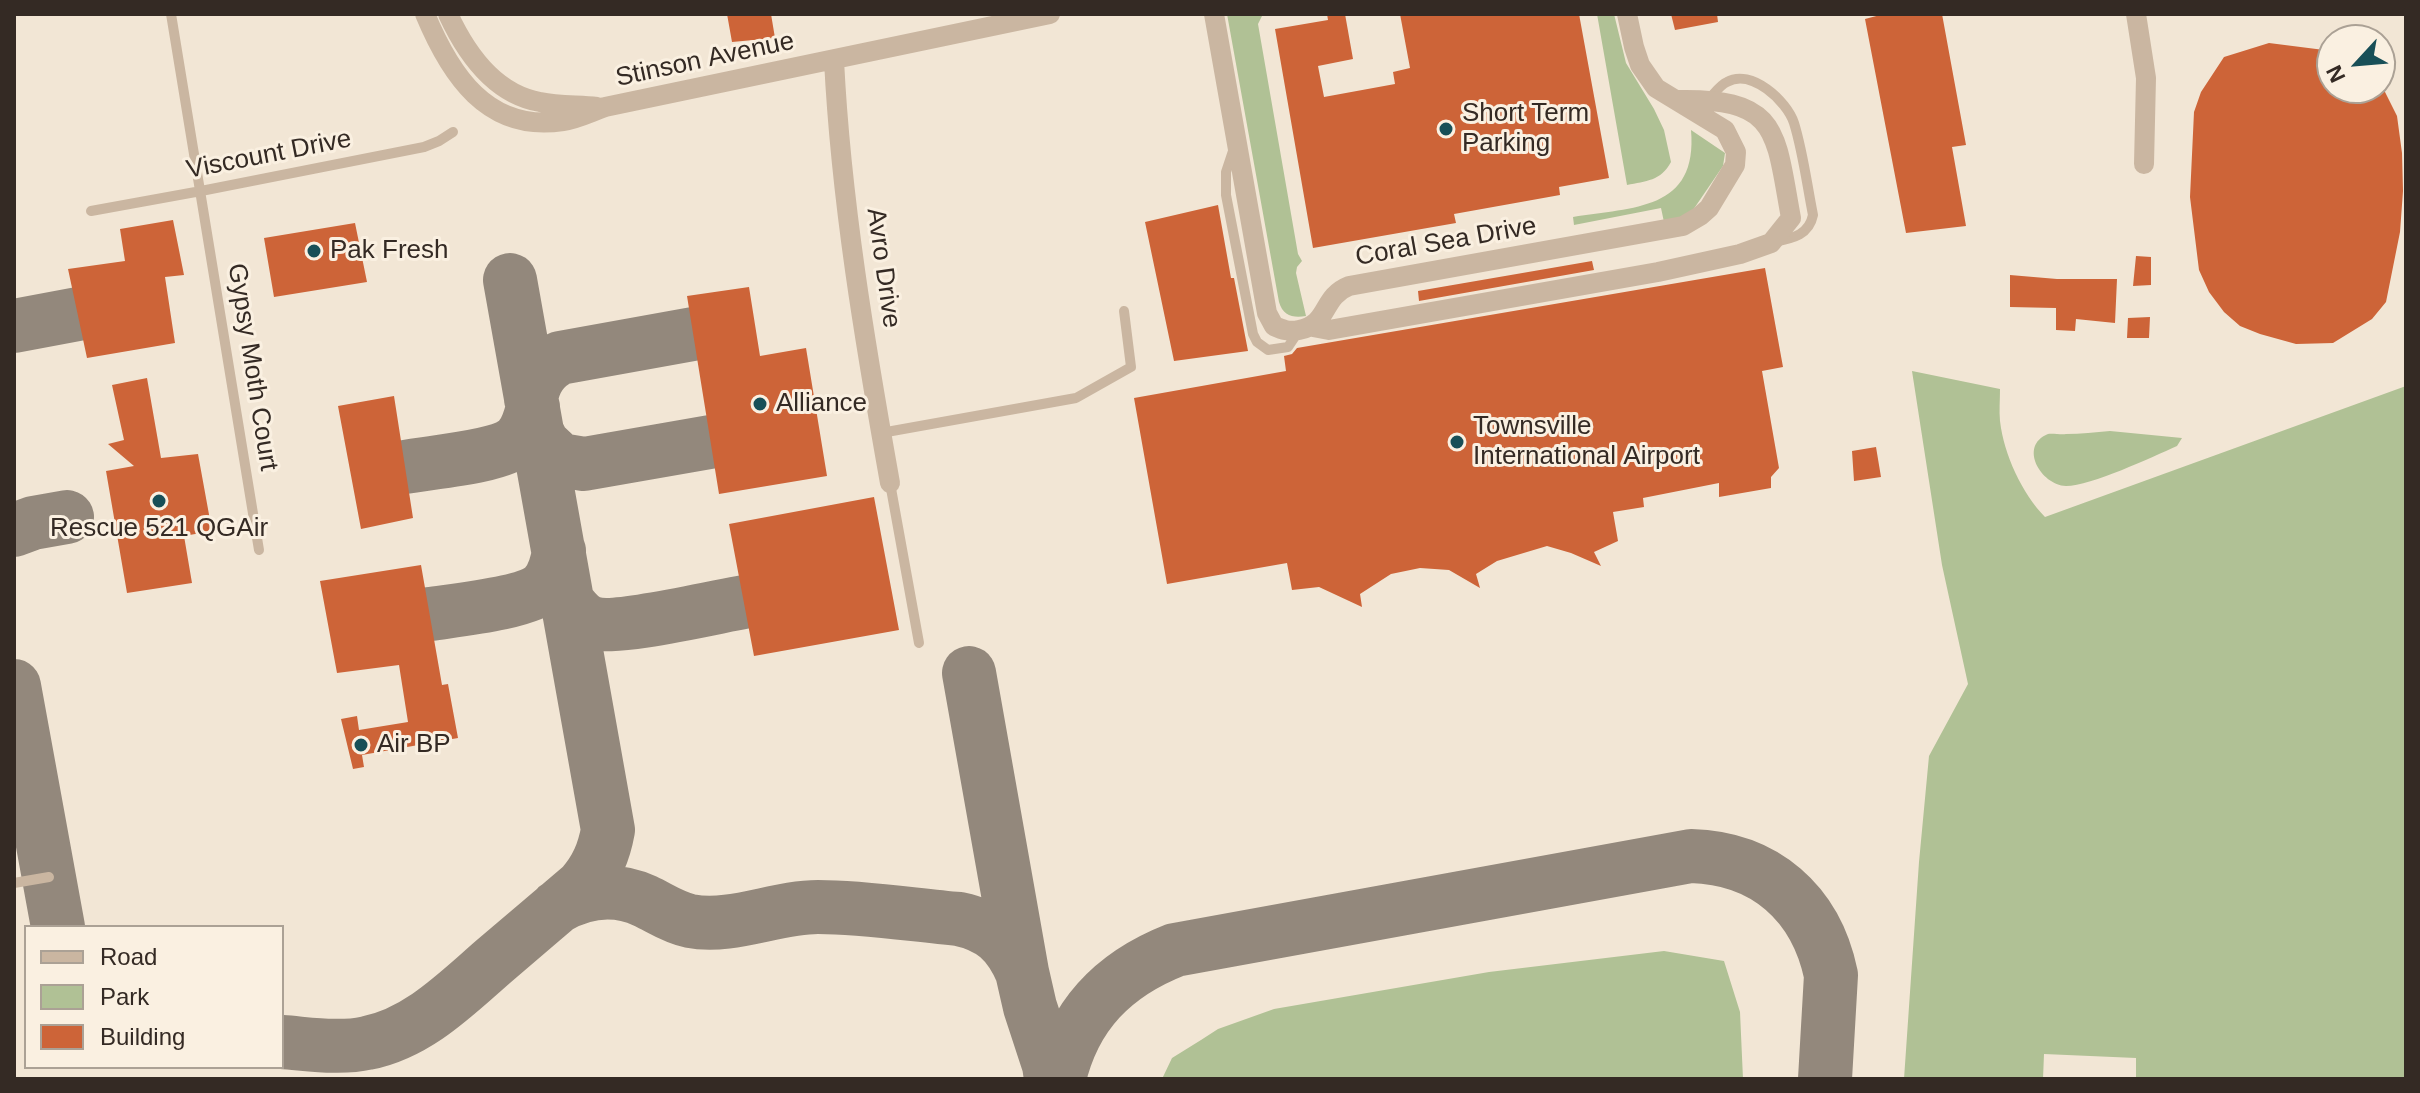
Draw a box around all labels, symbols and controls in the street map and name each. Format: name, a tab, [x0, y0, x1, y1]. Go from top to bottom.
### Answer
north arrow	[2316, 24, 2396, 104]
street label: Stinson Avenue	[613, 26, 797, 94]
text: N	[2321, 61, 2350, 86]
place label: Short Term Parking	[1462, 98, 1589, 160]
marker: Short Term Parking	[1437, 120, 1455, 138]
street label: Viscount Drive	[184, 124, 354, 186]
street label: Avro Drive	[859, 206, 907, 330]
street label: Coral Sea Drive	[1353, 211, 1539, 273]
place label: Pak Fresh	[330, 235, 448, 267]
marker: Pak Fresh	[305, 242, 323, 260]
street label: Gypsy Moth Court	[220, 261, 284, 473]
place label: Alliance	[776, 388, 867, 420]
marker: Alliance	[751, 395, 769, 413]
place label: Townsville International Airport	[1473, 411, 1700, 472]
marker: Townsville International Airport	[1448, 433, 1466, 451]
marker: Rescue 521 QGAir	[150, 492, 168, 510]
place label: Rescue 521 QGAir	[50, 513, 268, 545]
place label: Air BP	[377, 729, 451, 761]
marker: Air BP	[352, 736, 370, 754]
legend	[24, 925, 284, 1069]
text: Road	[100, 943, 157, 970]
text: Park	[100, 983, 149, 1010]
text: Building	[100, 1023, 185, 1050]

